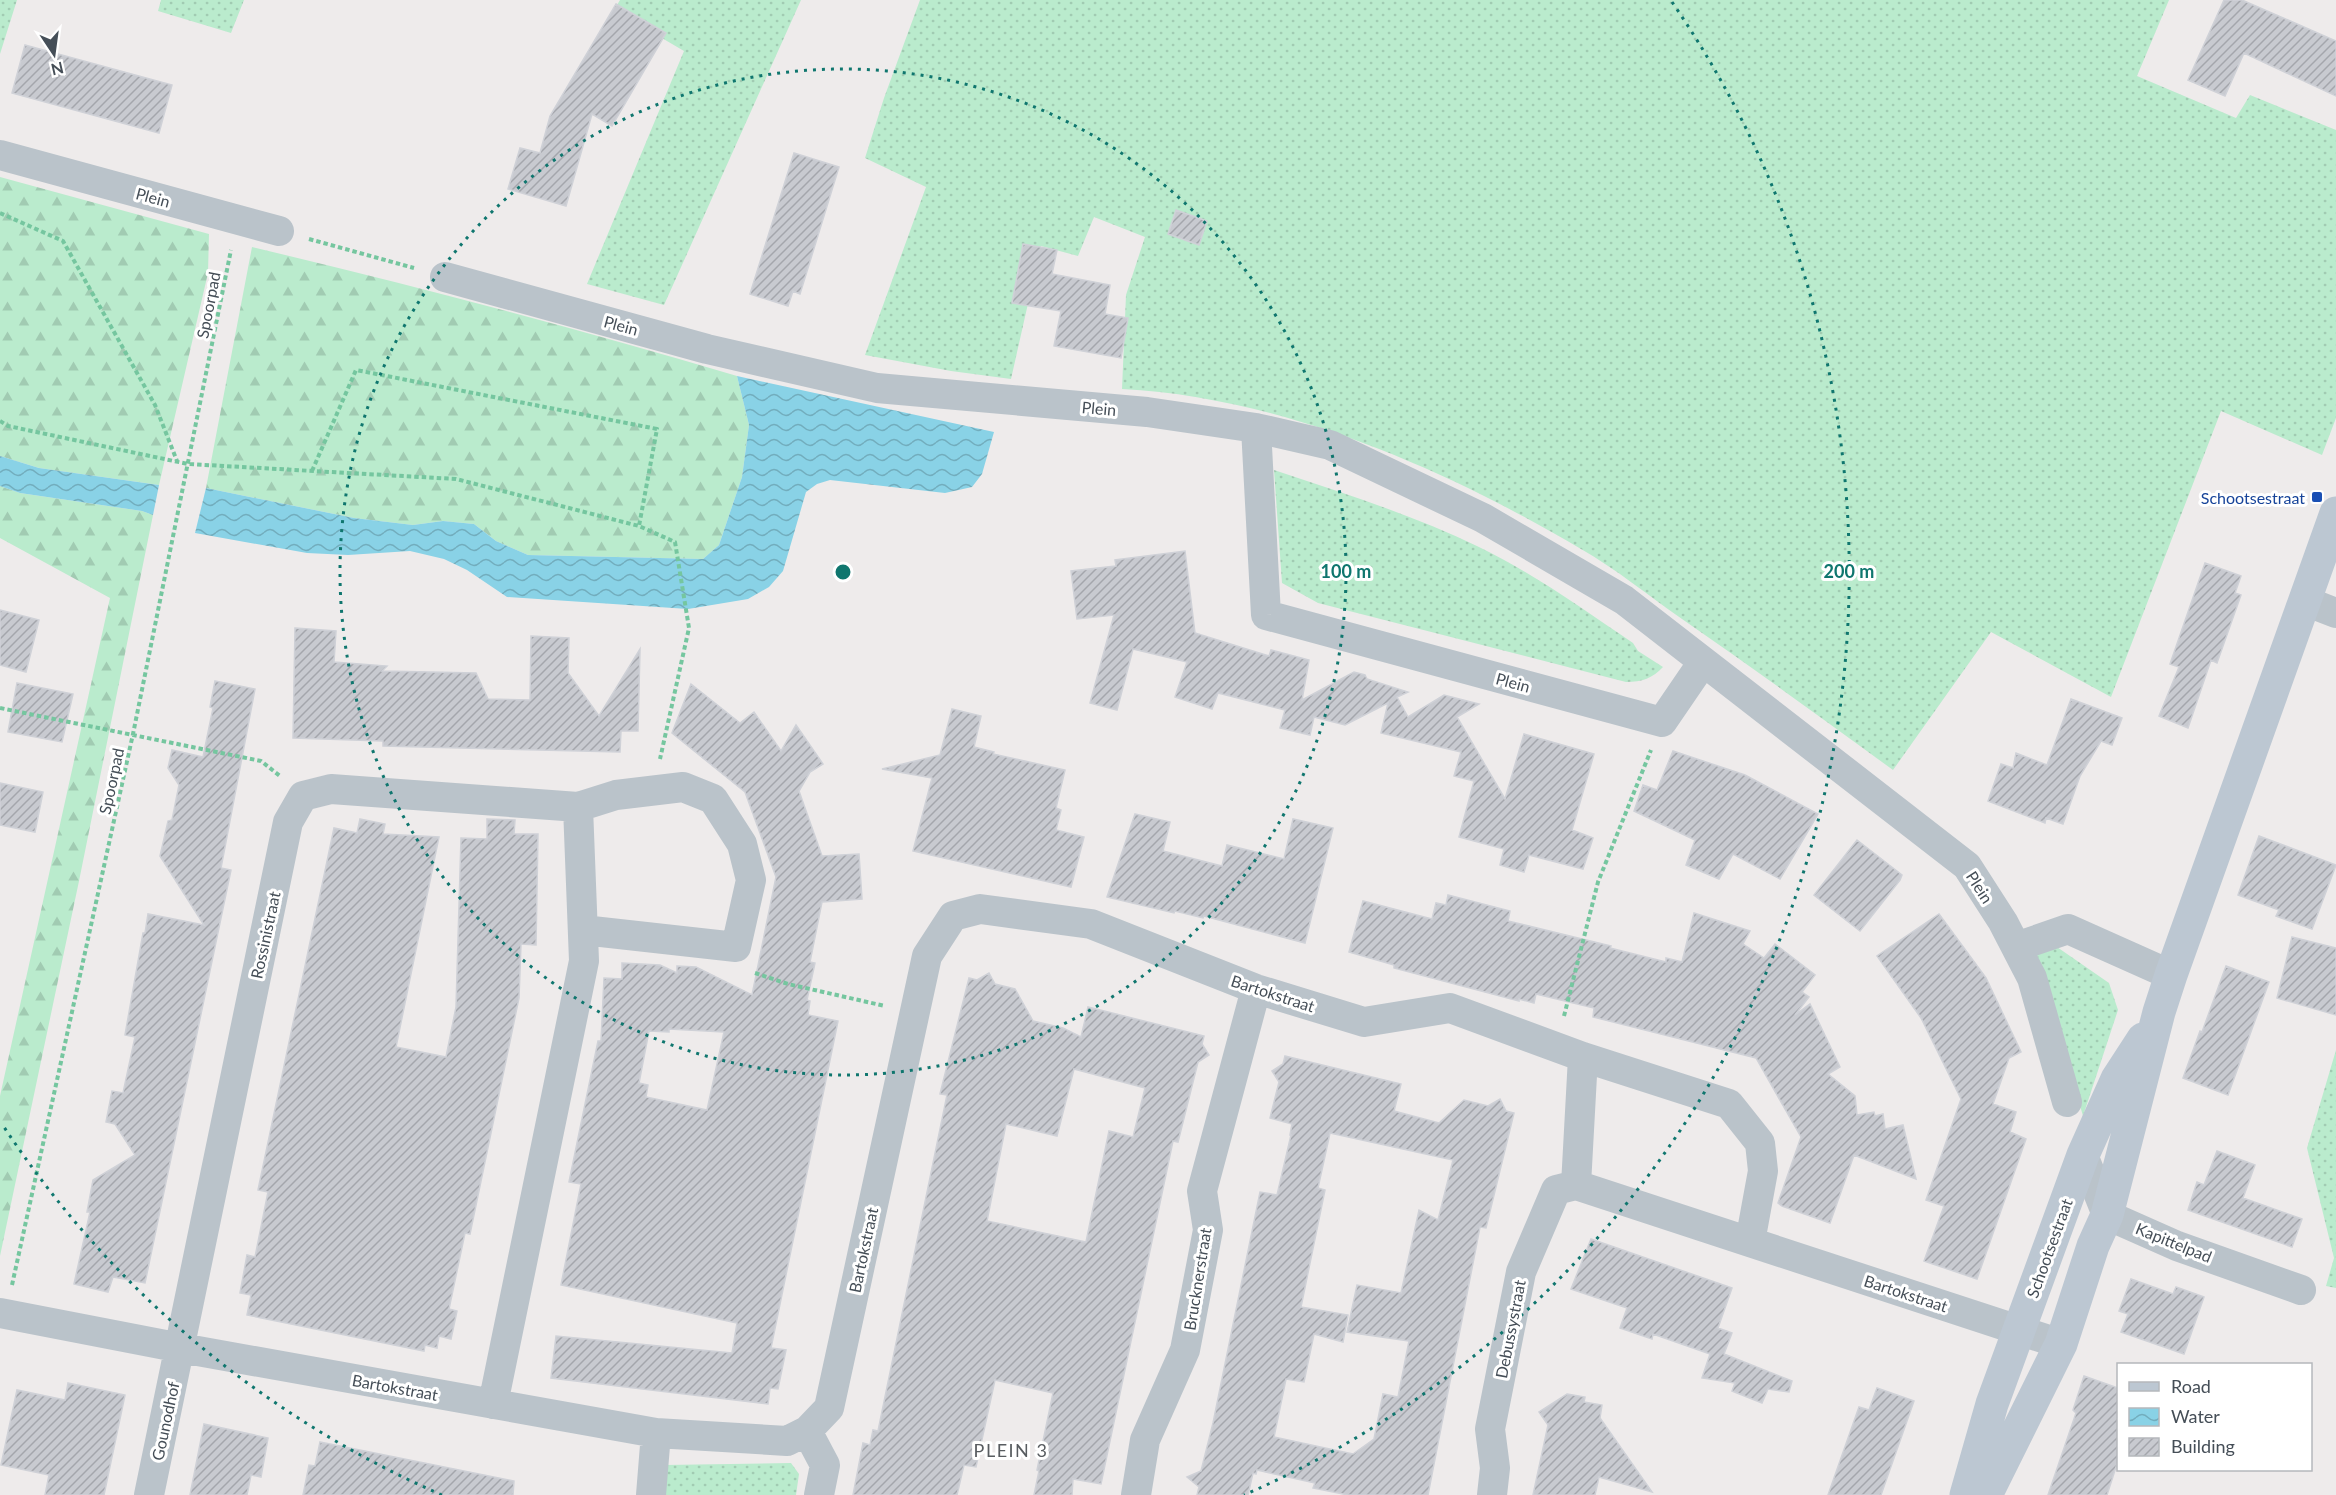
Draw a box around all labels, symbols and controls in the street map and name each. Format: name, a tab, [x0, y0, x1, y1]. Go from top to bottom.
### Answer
north arrow	[24, 24, 84, 84]
text: N	[49, 58, 66, 80]
street label: Plein	[134, 183, 172, 211]
street label: Spoorpad	[192, 270, 224, 340]
street label: Plein	[602, 311, 640, 339]
street label: Plein	[1081, 397, 1117, 419]
place label: Schootsestraat	[2201, 488, 2305, 507]
marker: Schootsestraat	[2310, 490, 2324, 504]
text: 100 m	[1321, 560, 1371, 582]
text: 200 m	[1824, 560, 1874, 582]
centre of rings	[833, 562, 853, 582]
street label: Plein	[1494, 668, 1532, 696]
street label: Spoorpad	[95, 746, 127, 816]
street label: Plein	[1963, 867, 1997, 907]
street label: Rossinistraat	[246, 889, 284, 980]
street label: Bartokstraat	[1229, 971, 1317, 1016]
street label: Schootsestraat	[2022, 1196, 2076, 1300]
street label: Bartokstraat	[845, 1205, 881, 1294]
street label: Kapittelpad	[2133, 1218, 2215, 1266]
street label: Brucknerstraat	[1180, 1226, 1215, 1332]
street label: Bartokstraat	[1862, 1271, 1950, 1316]
street label: Debussystraat	[1491, 1278, 1529, 1380]
legend	[2117, 1363, 2312, 1471]
street label: Bartokstraat	[351, 1370, 440, 1404]
text: Road	[2171, 1375, 2211, 1397]
street label: Gounodhof	[147, 1380, 183, 1462]
text: Water	[2171, 1405, 2220, 1427]
text: Building	[2171, 1435, 2235, 1457]
district label: PLEIN 3	[974, 1439, 1048, 1461]

